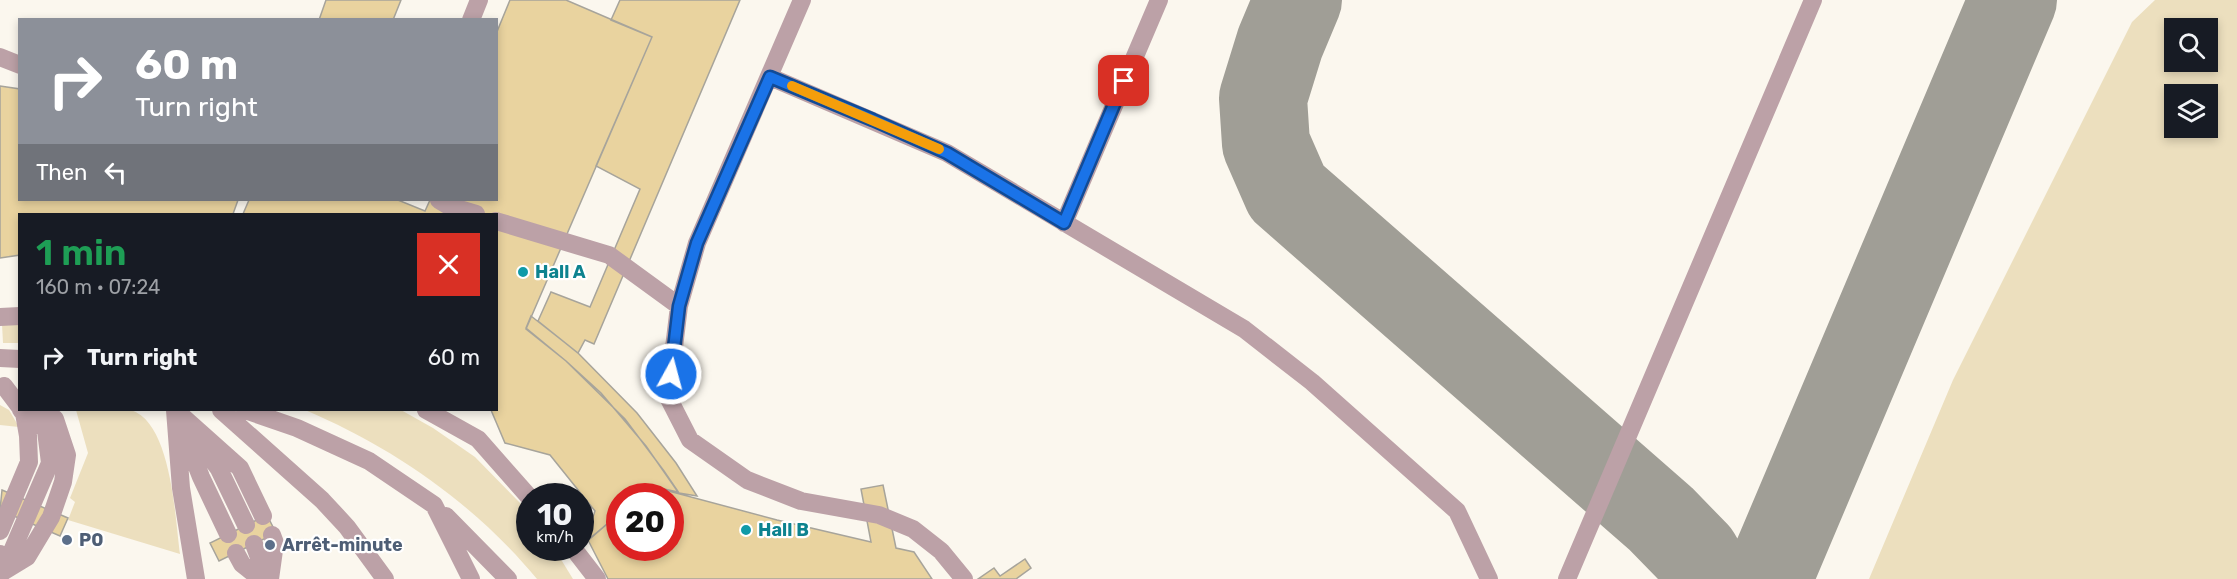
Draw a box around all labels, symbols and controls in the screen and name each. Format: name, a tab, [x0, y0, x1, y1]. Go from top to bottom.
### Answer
map controls	[2164, 18, 2218, 138]
button: search	[2164, 18, 2218, 72]
text: 60 m	[135, 40, 238, 90]
icon: right	[36, 42, 114, 120]
pin	[1098, 55, 1149, 106]
icon: arrive	[1107, 64, 1140, 97]
button: layers	[2164, 84, 2218, 138]
text: Turn right	[135, 91, 258, 123]
icon: left	[99, 156, 132, 189]
text: Then	[36, 159, 87, 186]
text: 1 min	[36, 231, 127, 274]
button: close	[417, 233, 480, 296]
place label: Hall A	[535, 261, 586, 283]
marker: Hall A	[516, 265, 530, 279]
text: 160 m · 07:24	[36, 275, 160, 299]
icon: right	[36, 341, 69, 374]
position arrow	[639, 342, 703, 406]
text: Turn right	[87, 344, 197, 371]
text: 60 m	[428, 344, 480, 371]
speed limit sign: 20	[606, 483, 684, 561]
text: 10	[537, 497, 573, 533]
place label: Hall B	[758, 519, 809, 541]
marker: Hall B	[739, 523, 753, 537]
text: km/h	[536, 528, 574, 546]
place label: P0	[79, 529, 103, 551]
marker: P0	[60, 533, 74, 547]
place label: Arrêt-minute	[282, 534, 403, 556]
marker: Arrêt-minute	[263, 538, 277, 552]

